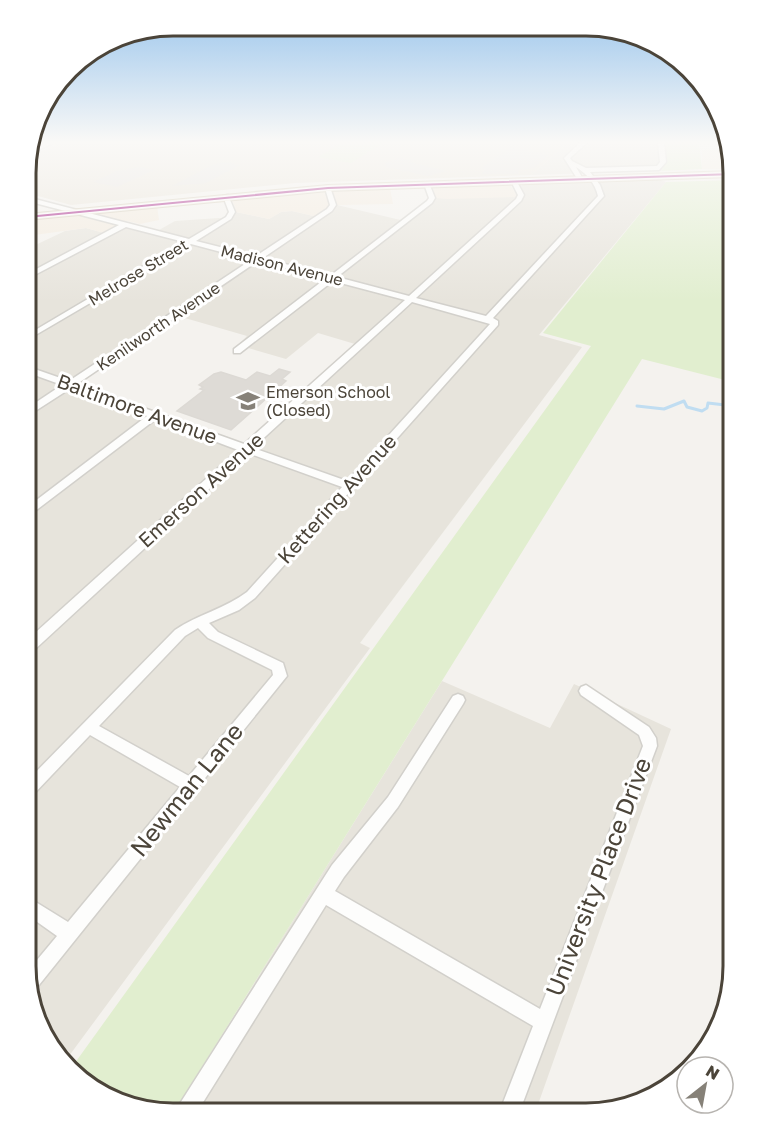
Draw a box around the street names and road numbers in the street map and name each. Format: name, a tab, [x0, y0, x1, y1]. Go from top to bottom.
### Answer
street label: Melrose Street	[84, 234, 192, 310]
street label: Madison Avenue	[219, 240, 345, 290]
street label: Kenilworth Avenue	[92, 277, 224, 375]
street label: Baltimore Avenue	[54, 368, 221, 448]
street label: Emerson Avenue	[133, 427, 268, 552]
street label: Kettering Avenue	[272, 429, 401, 568]
street label: Newman Lane	[123, 717, 248, 862]
street label: University Place Drive	[539, 753, 656, 1000]

